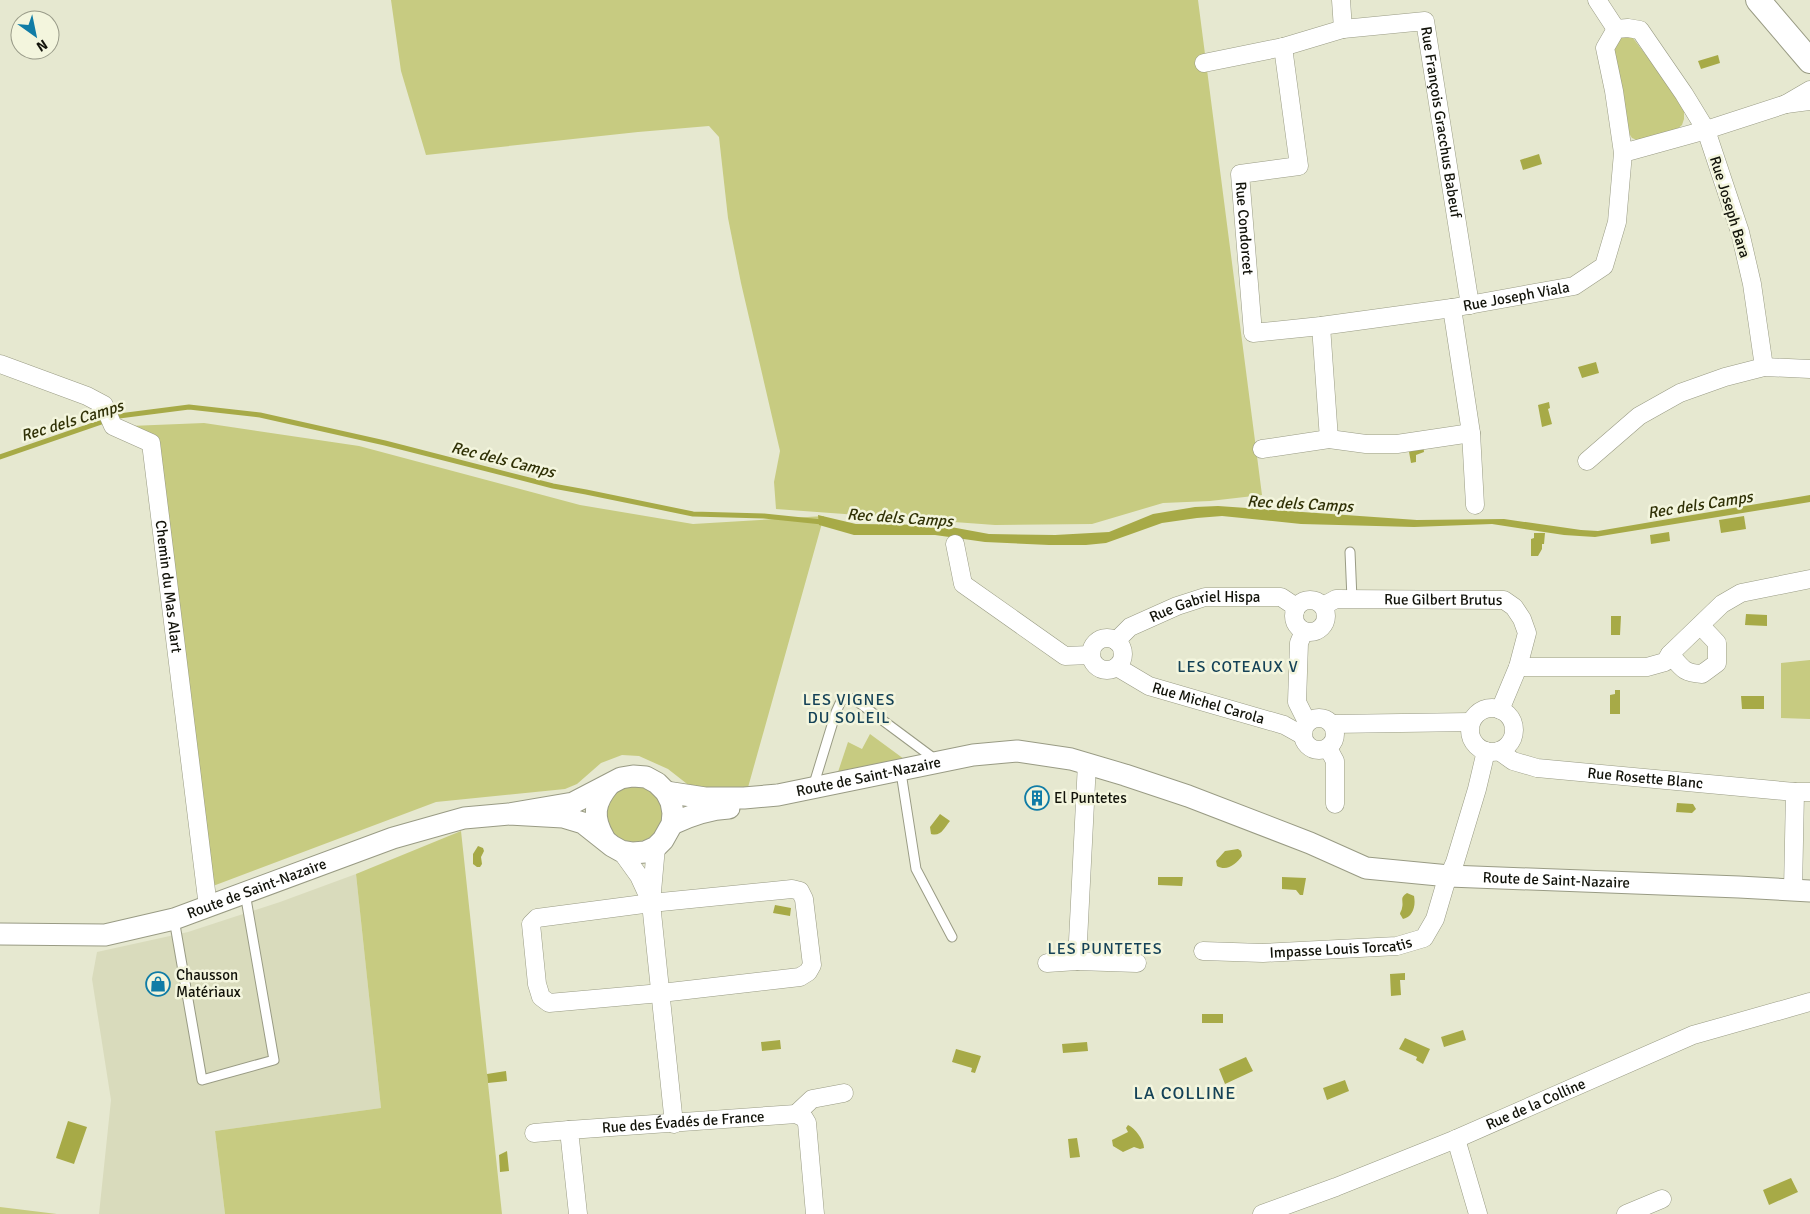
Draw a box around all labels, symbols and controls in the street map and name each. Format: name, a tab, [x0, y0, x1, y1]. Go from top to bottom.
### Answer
north arrow	[10, 10, 60, 60]
street label: Rue François Gracchus Babeuf	[1417, 25, 1465, 220]
text: N	[33, 36, 51, 55]
street label: Rue Joseph Bara	[1706, 154, 1754, 260]
street label: Rue Condorcet	[1232, 181, 1257, 275]
street label: Rue Joseph Viala	[1461, 278, 1571, 315]
water label: Rec dels Camps	[18, 395, 128, 446]
water label: Rec dels Camps	[449, 437, 559, 483]
water label: Rec dels Camps	[1646, 487, 1756, 523]
water label: Rec dels Camps	[1247, 491, 1355, 517]
water label: Rec dels Camps	[846, 504, 956, 532]
street label: Chemin du Mas Alart	[152, 519, 186, 654]
street label: Rue Gabriel Hispa	[1146, 588, 1260, 626]
street label: Rue Gilbert Brutus	[1384, 590, 1503, 609]
district label: LES COTEAUX V	[1177, 657, 1299, 677]
street label: Rue Michel Carola	[1150, 678, 1267, 728]
district label: LES VIGNES DU SOLEIL	[803, 690, 895, 728]
street label: Route de Saint-Nazaire	[795, 753, 942, 800]
street label: Rue Rosette Blanc	[1587, 764, 1704, 792]
building icon: El Puntetes	[1024, 785, 1050, 811]
place label: El Puntetes	[1054, 789, 1127, 807]
street label: Route de Saint-Nazaire	[184, 854, 329, 922]
street label: Route de Saint-Nazaire	[1482, 868, 1630, 892]
street label: Impasse Louis Torcatis	[1269, 933, 1415, 962]
district label: LES PUNTETES	[1047, 939, 1163, 959]
place label: Chausson Matériaux	[176, 966, 241, 1001]
shop icon: Chausson Matériaux	[145, 971, 171, 997]
street label: Rue de la Colline	[1483, 1074, 1588, 1134]
district label: LA COLLINE	[1134, 1082, 1236, 1104]
street label: Rue des Évadés de France	[601, 1107, 765, 1137]

